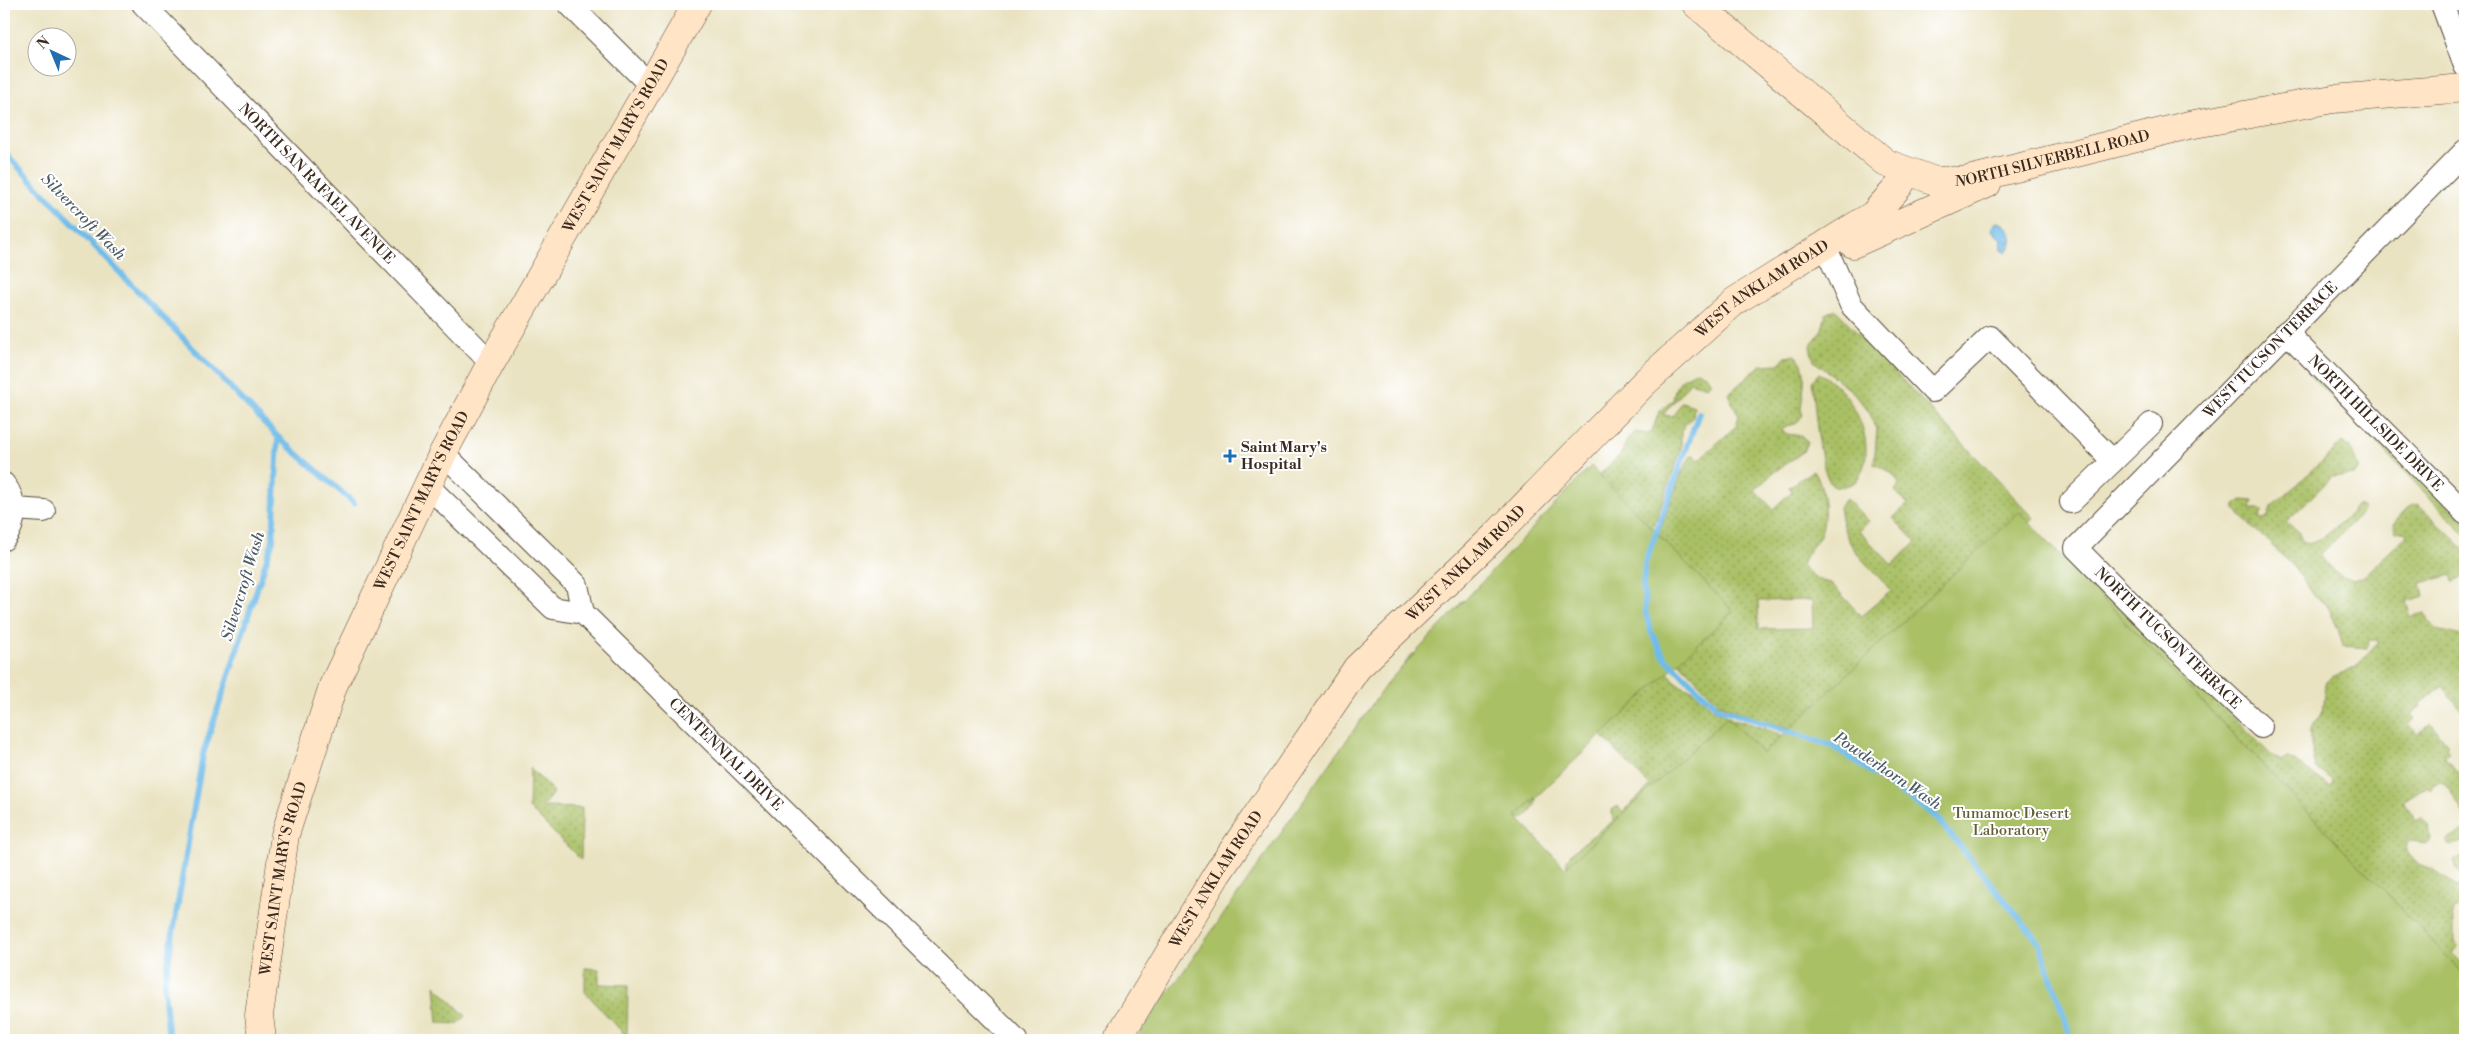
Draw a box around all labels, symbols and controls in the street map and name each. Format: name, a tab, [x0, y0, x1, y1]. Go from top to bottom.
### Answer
north arrow	[28, 28, 78, 78]
text: N	[33, 33, 54, 54]
street label: WEST SAINT MARY'S ROAD	[558, 56, 674, 237]
street label: NORTH SAN RAFAEL AVENUE	[234, 99, 399, 268]
street label: NORTH SILVERBELL ROAD	[1955, 126, 2152, 191]
water label: Silvercroft Wash	[37, 169, 130, 264]
street label: WEST ANKLAM ROAD	[1691, 236, 1832, 343]
street label: WEST TUCSON TERRACE	[2199, 278, 2342, 423]
street label: NORTH HILLSIDE DRIVE	[2304, 351, 2447, 496]
street label: WEST SAINT MARY'S ROAD	[370, 408, 474, 595]
place label: Saint Mary's Hospital	[1241, 438, 1327, 474]
marker: Saint Mary's Hospital	[1223, 449, 1237, 463]
street label: WEST ANKLAM ROAD	[1402, 501, 1530, 626]
water label: Silvercroft Wash	[217, 529, 269, 643]
street label: NORTH TUCSON TERRACE	[2090, 563, 2245, 713]
street label: CENTENNIAL DRIVE	[665, 694, 787, 815]
water label: Powderhorn Wash	[1829, 727, 1945, 814]
street label: WEST SAINT MARY'S ROAD	[256, 779, 312, 978]
park label: Tumamoc Desert Laboratory	[1953, 804, 2070, 840]
street label: WEST ANKLAM ROAD	[1165, 807, 1267, 952]

